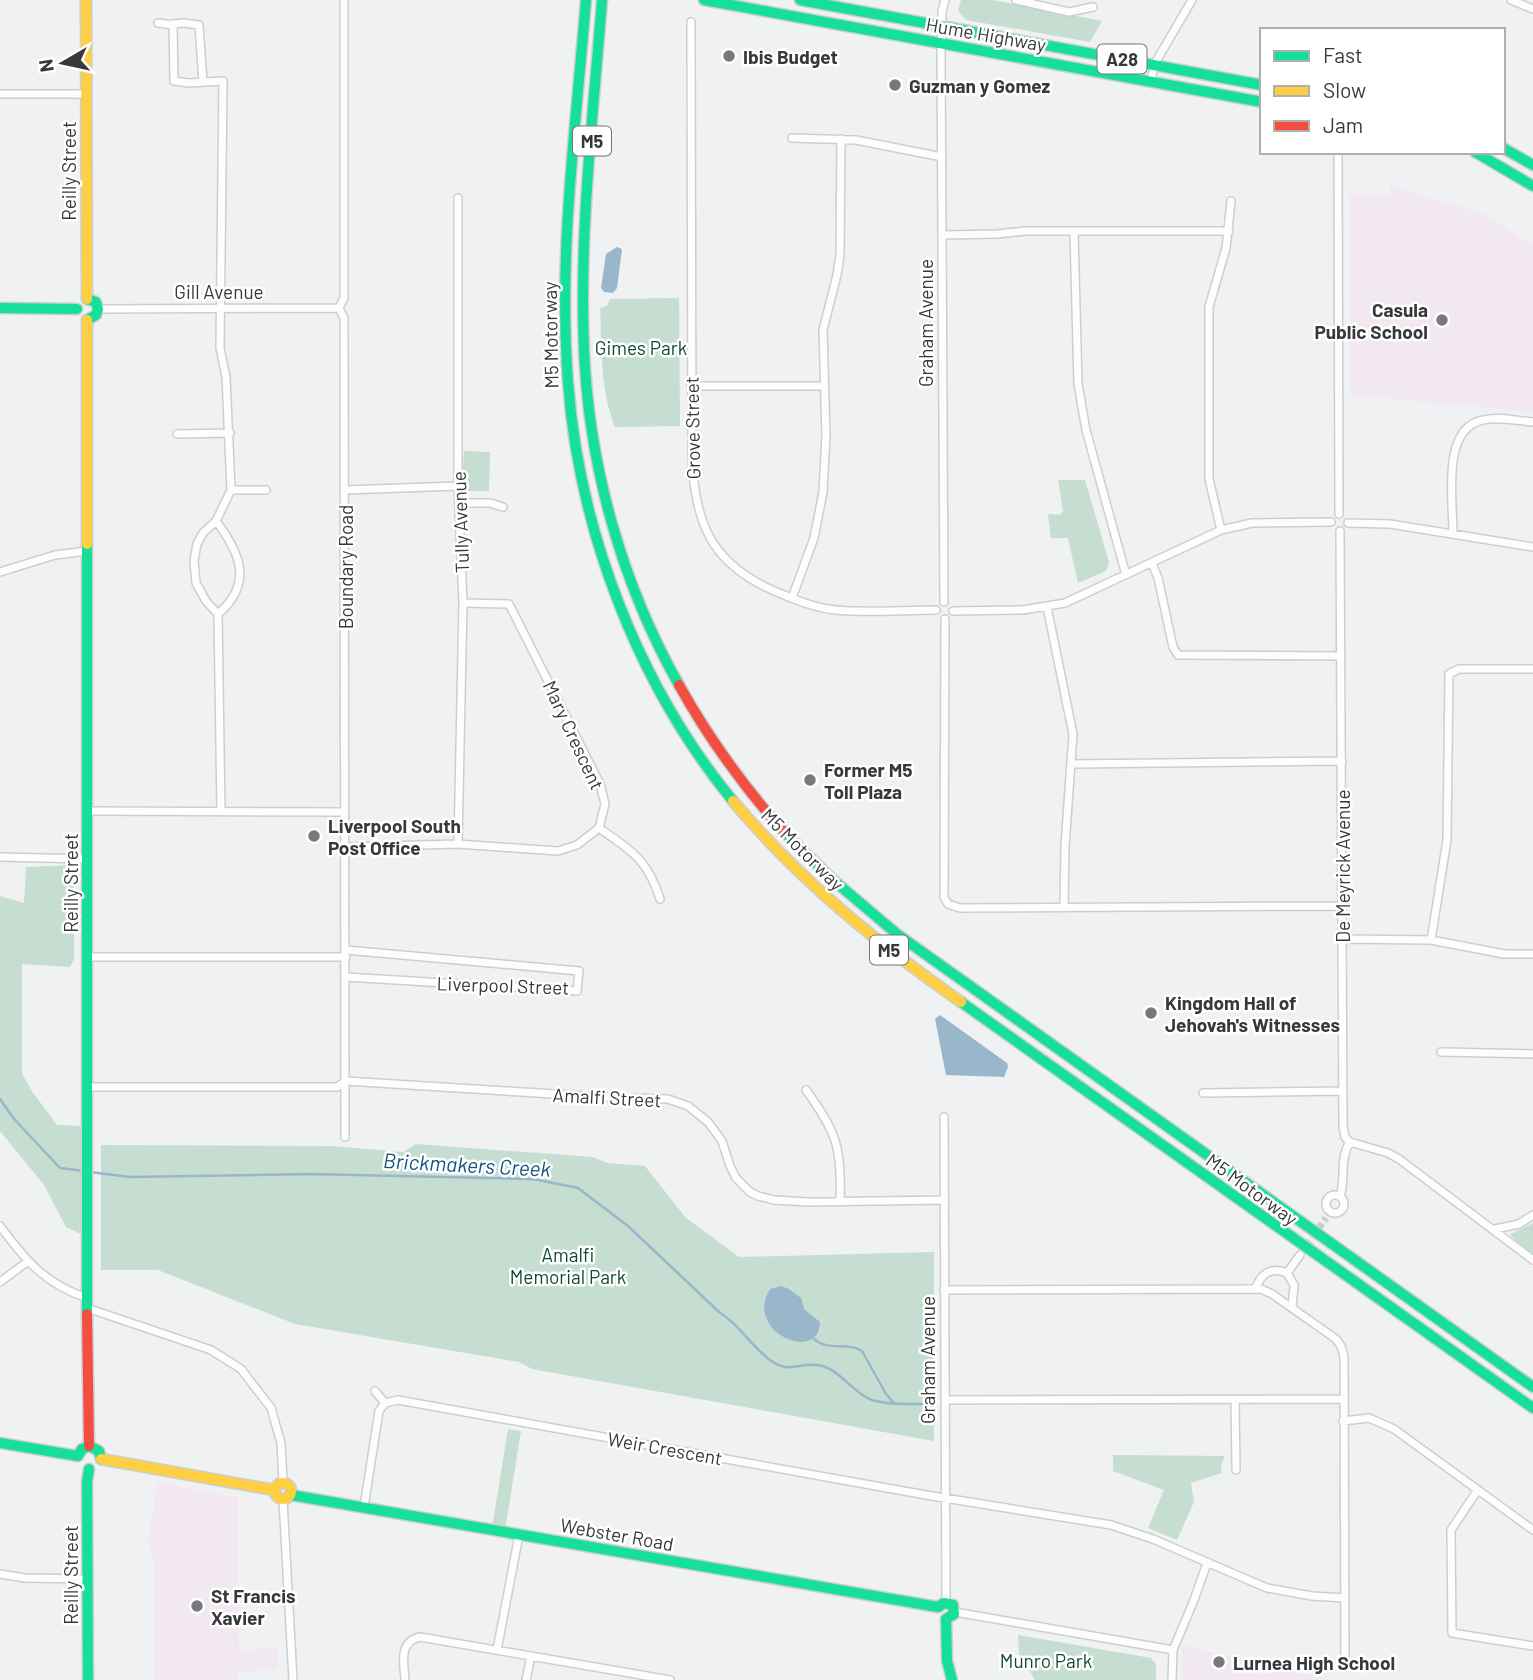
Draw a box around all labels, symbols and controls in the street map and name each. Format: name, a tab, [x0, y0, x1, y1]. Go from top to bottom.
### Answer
street label: Hume Highway	[924, 12, 1048, 56]
north arrow	[28, 28, 98, 98]
legend	[1260, 28, 1505, 154]
text: Fast	[1323, 42, 1363, 67]
road number: A28	[1098, 44, 1146, 74]
place label: Ibis Budget	[743, 45, 838, 68]
marker: Ibis Budget	[721, 48, 737, 64]
text: N	[33, 58, 58, 74]
place label: Guzman y Gomez	[909, 74, 1051, 97]
marker: Guzman y Gomez	[887, 77, 903, 93]
text: Slow	[1323, 77, 1366, 102]
text: Jam	[1323, 112, 1363, 137]
street label: Reilly Street	[57, 121, 80, 221]
road number: M5	[573, 126, 611, 156]
street label: Graham Avenue	[914, 259, 937, 387]
street label: Gill Avenue	[174, 280, 264, 303]
street label: M5 Motorway	[538, 281, 562, 389]
place label: Casula Public School	[1314, 298, 1428, 343]
marker: Casula Public School	[1434, 312, 1450, 328]
park label: Gimes Park	[595, 336, 687, 359]
street label: Grove Street	[680, 376, 704, 480]
street label: Tully Avenue	[447, 471, 473, 573]
street label: Boundary Road	[334, 505, 357, 629]
street label: Mary Crescent	[539, 677, 609, 793]
place label: Former M5 Toll Plaza	[824, 758, 912, 803]
marker: Former M5 Toll Plaza	[802, 772, 818, 788]
street label: De Meyrick Avenue	[1331, 789, 1354, 943]
street label: M5 Motorway	[757, 803, 849, 895]
place label: Liverpool South Post Office	[328, 814, 461, 859]
marker: Liverpool South Post Office	[306, 828, 322, 844]
street label: Reilly Street	[59, 833, 82, 933]
road number: M5	[870, 936, 908, 965]
street label: Liverpool Street	[436, 971, 570, 999]
place label: Kingdom Hall of Jehovah's Witnesses	[1165, 991, 1340, 1036]
marker: Kingdom Hall of Jehovah's Witnesses	[1143, 1005, 1159, 1021]
street label: Amalfi Street	[552, 1083, 662, 1111]
water label: Brickmakers Creek	[383, 1147, 552, 1181]
street label: M5 Motorway	[1202, 1148, 1302, 1230]
park label: Amalfi Memorial Park	[510, 1243, 626, 1288]
street label: Graham Avenue	[916, 1296, 939, 1424]
street label: Weir Crescent	[606, 1427, 724, 1469]
street label: Webster Road	[558, 1513, 676, 1555]
street label: Reilly Street	[59, 1525, 82, 1625]
place label: St Francis Xavier	[211, 1584, 296, 1629]
marker: St Francis Xavier	[189, 1598, 205, 1614]
park label: Munro Park	[1000, 1649, 1092, 1672]
place label: Lurnea High School	[1233, 1651, 1395, 1674]
marker: Lurnea High School	[1211, 1654, 1227, 1670]

